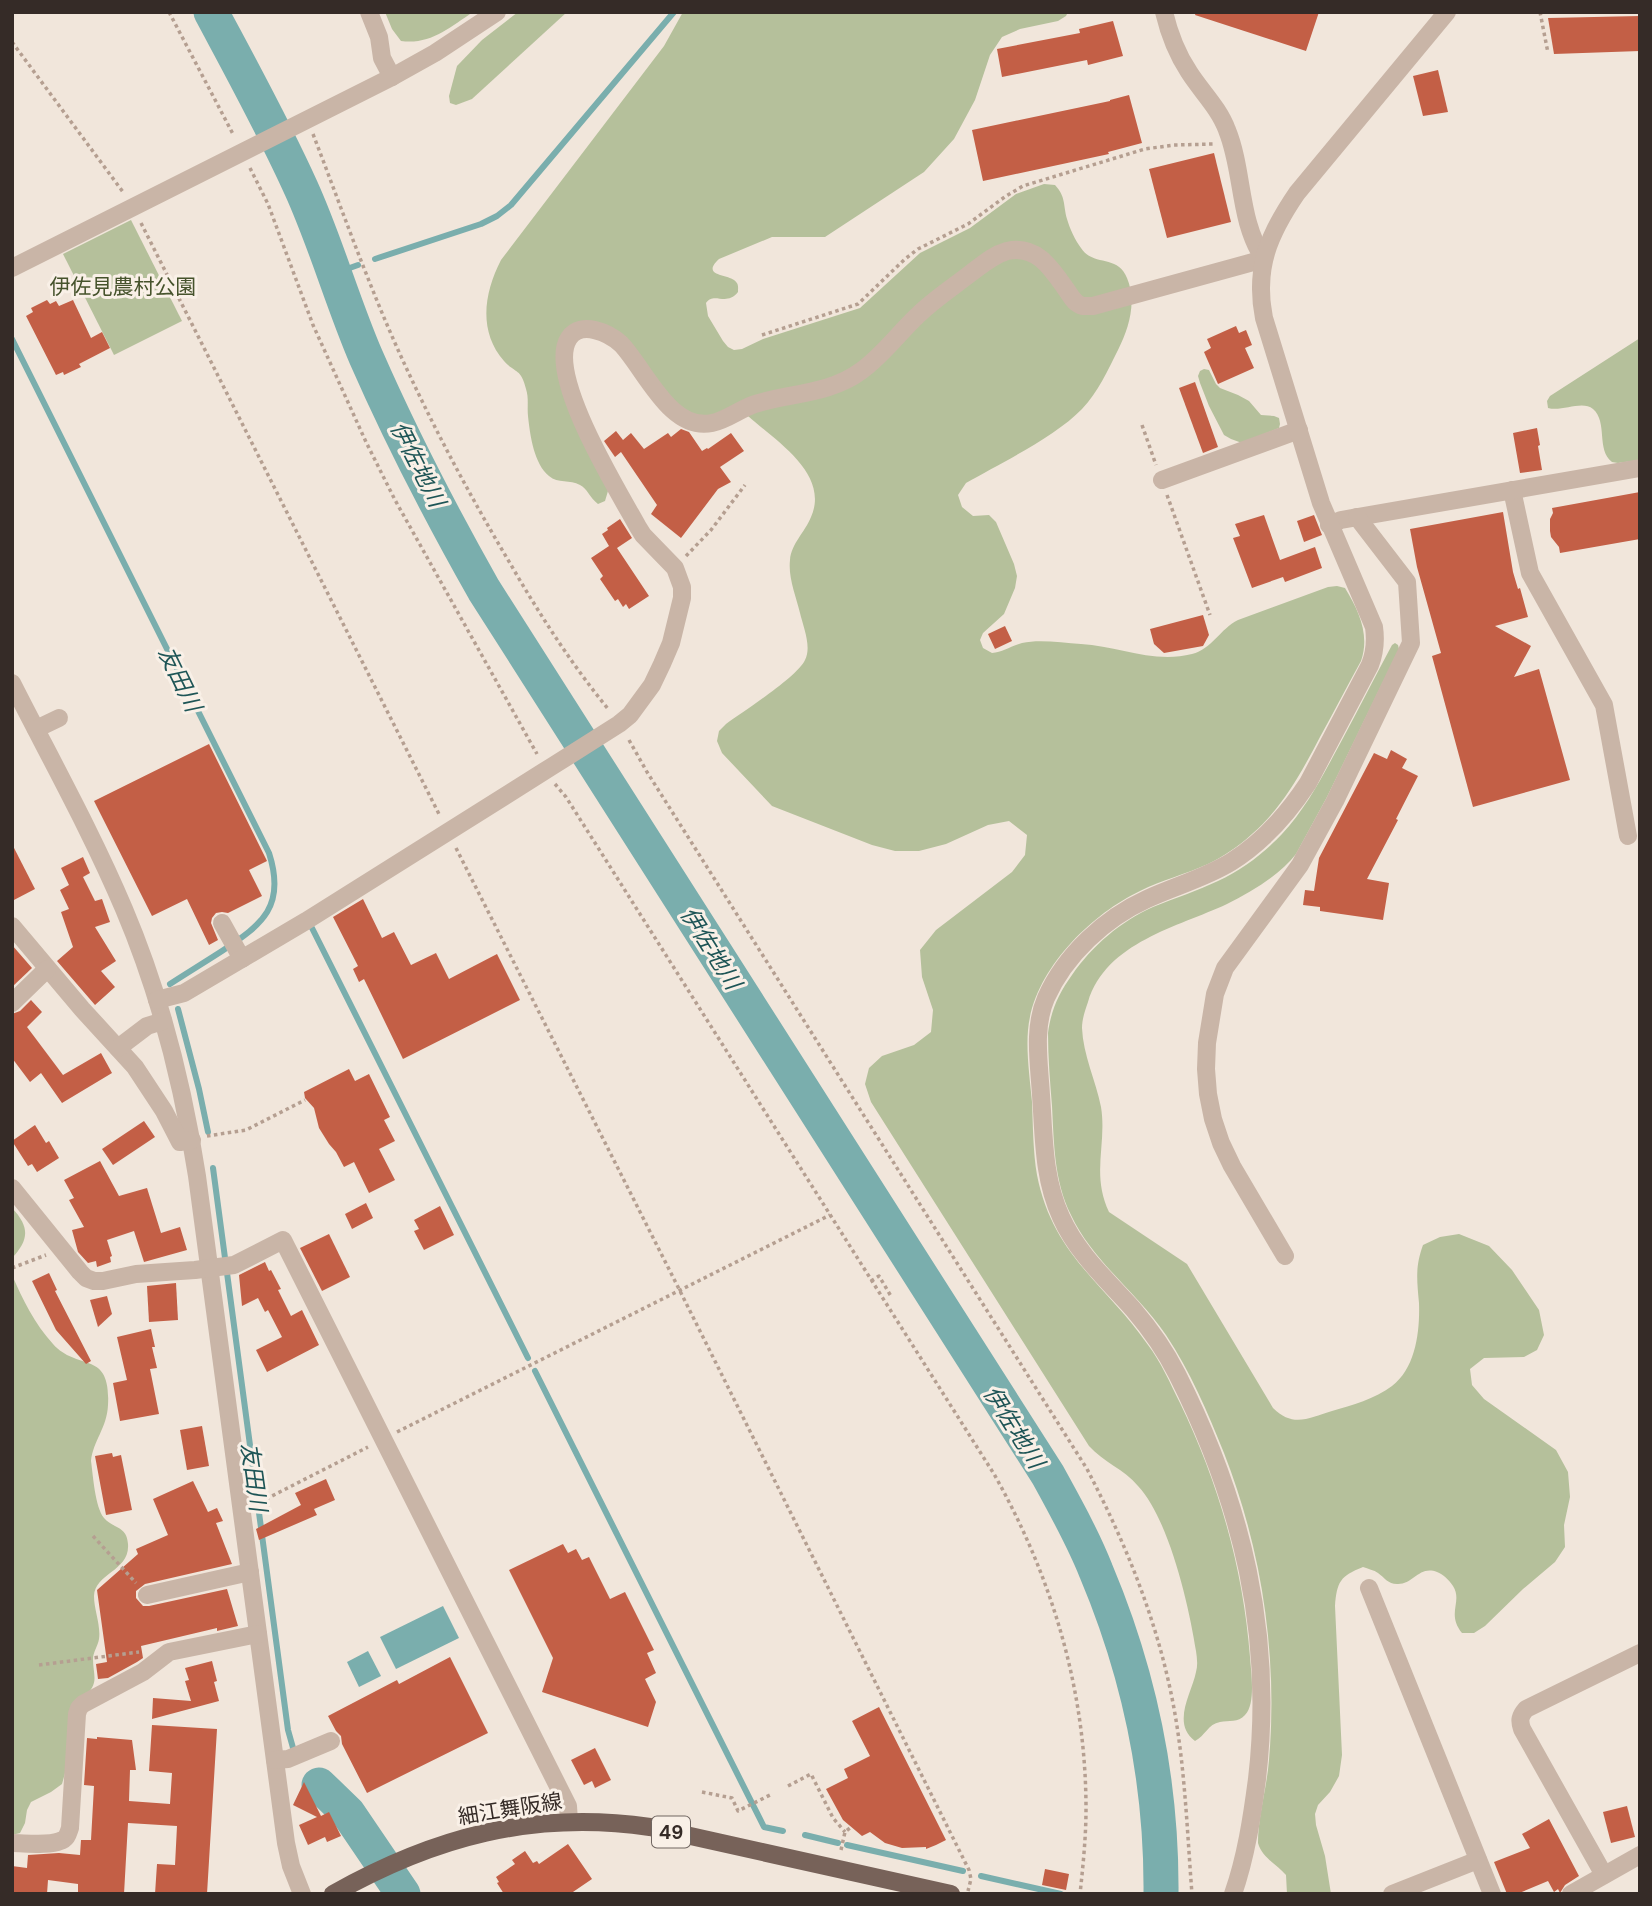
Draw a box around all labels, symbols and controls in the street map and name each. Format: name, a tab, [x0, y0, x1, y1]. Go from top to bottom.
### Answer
park label: 伊佐見農村公園	[50, 273, 197, 301]
water label: 伊佐地川	[384, 416, 454, 514]
water label: 友田川	[151, 641, 210, 719]
water label: 伊佐地川	[674, 901, 750, 998]
water label: 伊佐地川	[977, 1380, 1053, 1477]
water label: 友田川	[234, 1441, 274, 1516]
street label: 細江舞阪線	[456, 1787, 564, 1831]
road number: 49	[652, 1816, 690, 1848]

